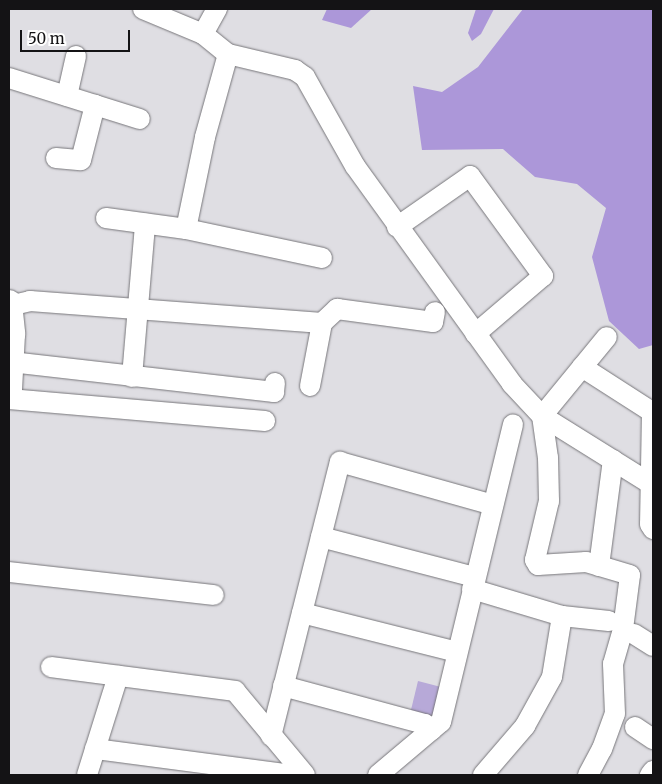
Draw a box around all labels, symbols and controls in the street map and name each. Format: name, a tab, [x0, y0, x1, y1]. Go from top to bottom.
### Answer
scale bar	[22, 20, 132, 52]
text: 50 m	[28, 29, 65, 48]

